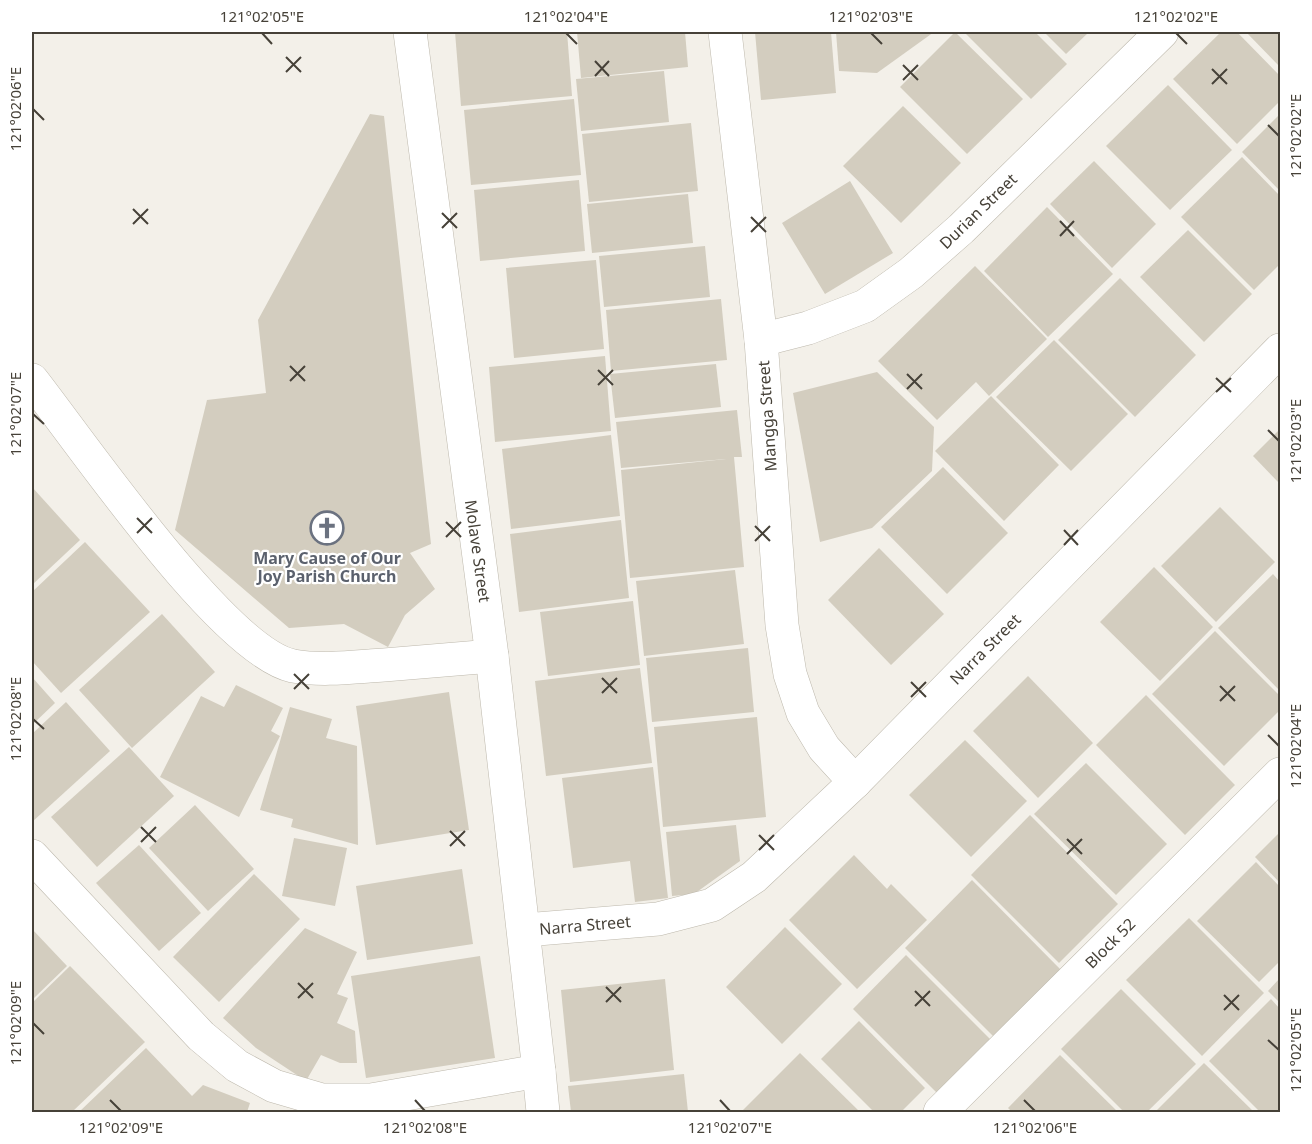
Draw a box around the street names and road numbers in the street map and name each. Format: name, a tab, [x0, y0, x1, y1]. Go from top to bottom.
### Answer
street label: Durian Street	[934, 168, 1022, 254]
street label: Mangga Street	[752, 360, 782, 472]
street label: Molave Street	[460, 498, 496, 604]
street label: Narra Street	[945, 609, 1025, 689]
street label: Narra Street	[538, 910, 632, 940]
street label: Block 52	[1080, 913, 1140, 973]

